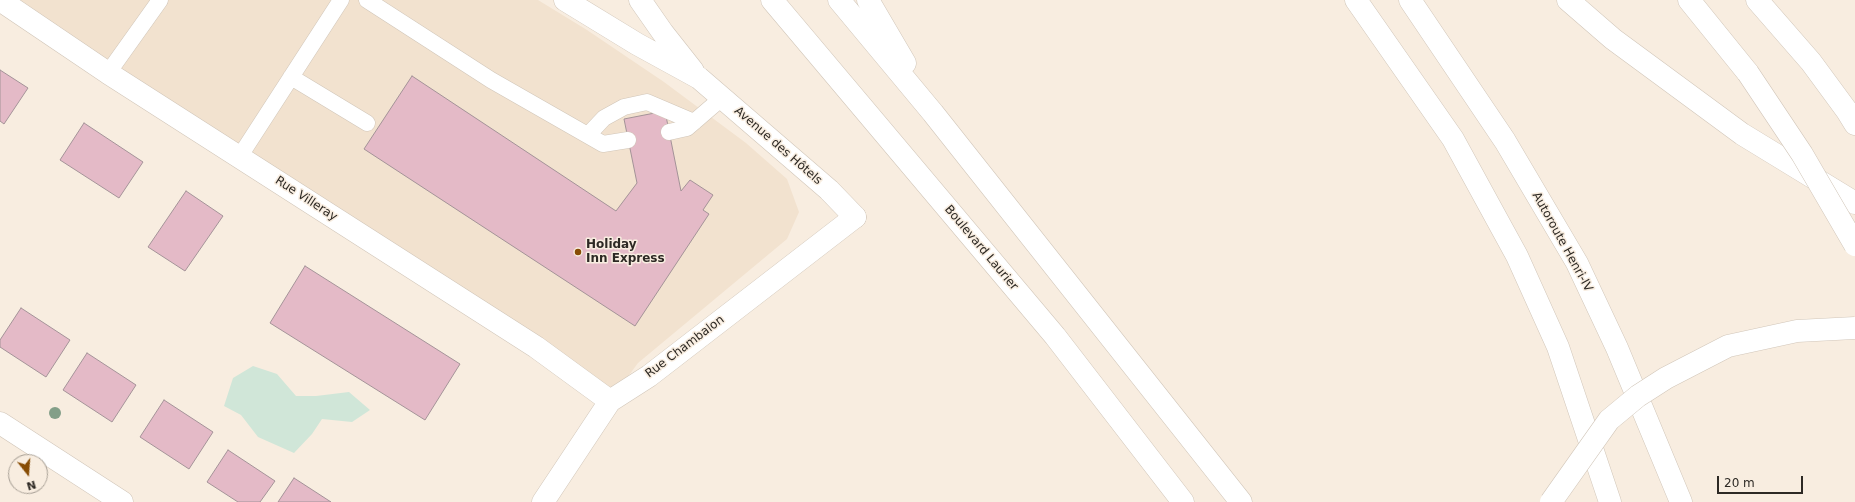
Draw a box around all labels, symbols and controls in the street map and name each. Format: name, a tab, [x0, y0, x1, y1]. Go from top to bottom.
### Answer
street label: Avenue des Hôtels	[731, 104, 825, 188]
street label: Rue Villeray	[272, 174, 340, 224]
street label: Autoroute Henri-IV	[1529, 190, 1595, 294]
street label: Boulevard Laurier	[941, 202, 1021, 294]
place label: Holiday Inn Express	[586, 238, 665, 266]
marker: Holiday Inn Express	[573, 247, 583, 257]
street label: Rue Chambalon	[643, 313, 727, 381]
north arrow	[8, 454, 48, 494]
scale bar	[1719, 468, 1805, 494]
text: 20 m	[1724, 476, 1755, 490]
text: N	[25, 477, 38, 493]

